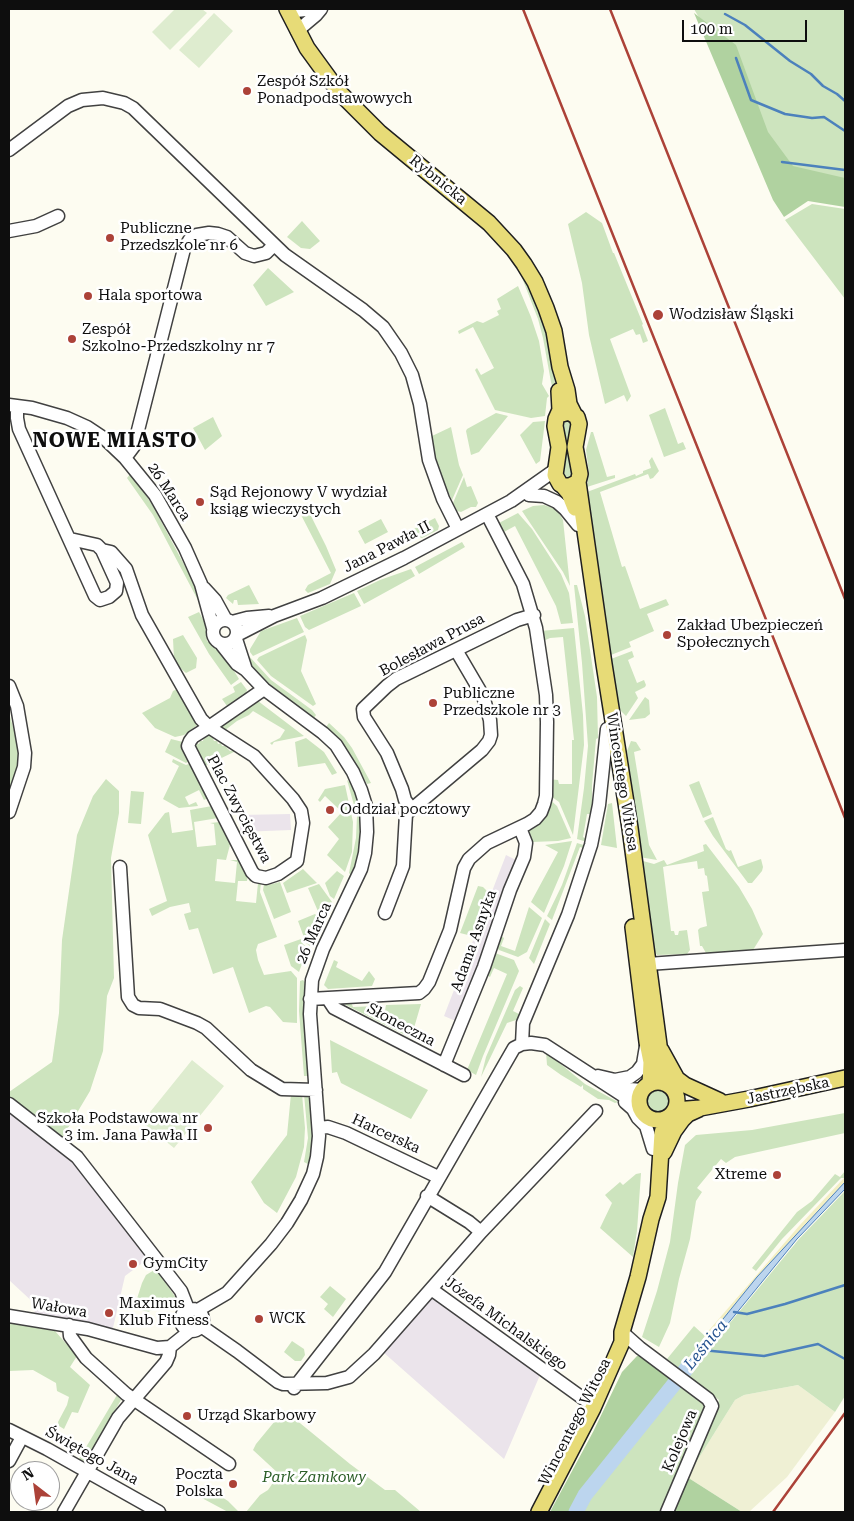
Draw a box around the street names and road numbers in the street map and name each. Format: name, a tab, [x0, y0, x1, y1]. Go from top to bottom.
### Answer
street label: Rybnicka	[406, 151, 470, 209]
street label: 26 Marca	[144, 460, 194, 524]
street label: Jana Pawła II	[340, 517, 434, 577]
street label: Bolesława Prusa	[376, 610, 488, 680]
street label: Wincentego Witosa	[602, 711, 642, 853]
street label: Plac Zwycięstwa	[203, 752, 275, 866]
street label: Adama Asnyka	[447, 888, 501, 994]
street label: 26 Marca	[292, 899, 336, 967]
street label: Słoneczna	[364, 1000, 438, 1050]
street label: Jastrzębska	[745, 1073, 831, 1109]
street label: Harcerska	[349, 1110, 423, 1158]
street label: Józefa Michalskiego	[441, 1273, 571, 1375]
street label: Wałowa	[30, 1294, 88, 1322]
street label: Wincentego Witosa	[535, 1355, 615, 1489]
street label: Kolejowa	[659, 1407, 701, 1475]
street label: Świętego Jana	[42, 1423, 142, 1489]

